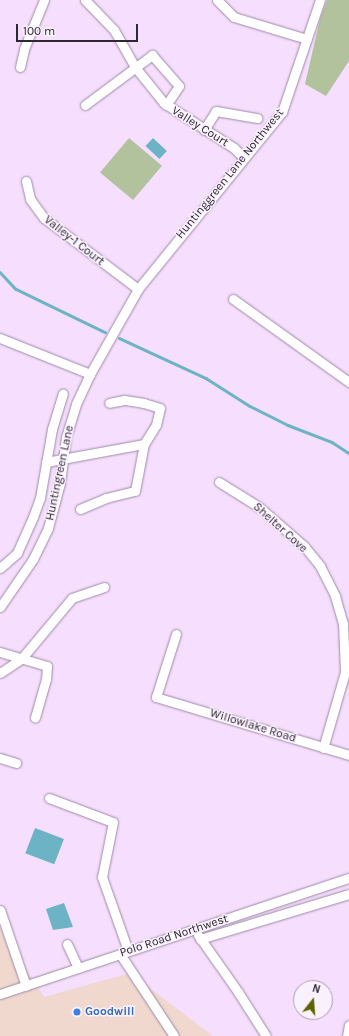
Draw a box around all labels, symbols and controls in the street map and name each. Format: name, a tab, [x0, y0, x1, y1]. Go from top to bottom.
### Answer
scale bar	[18, 16, 140, 42]
text: 100 m	[23, 24, 55, 38]
street label: Valley Court	[169, 104, 231, 150]
street label: Huntinggreen Lane Northwest	[173, 106, 287, 242]
street label: Valley-1 Court	[41, 213, 107, 269]
street label: Huntingreen Lane	[43, 424, 77, 522]
street label: Shelter Cove	[250, 500, 310, 556]
street label: Willowlake Road	[208, 706, 298, 746]
street label: Polo Road Northwest	[118, 912, 230, 960]
north arrow	[293, 980, 333, 1020]
text: N	[311, 982, 322, 996]
place label: Goodwill	[85, 1005, 134, 1019]
marker: Goodwill	[72, 1007, 82, 1017]

